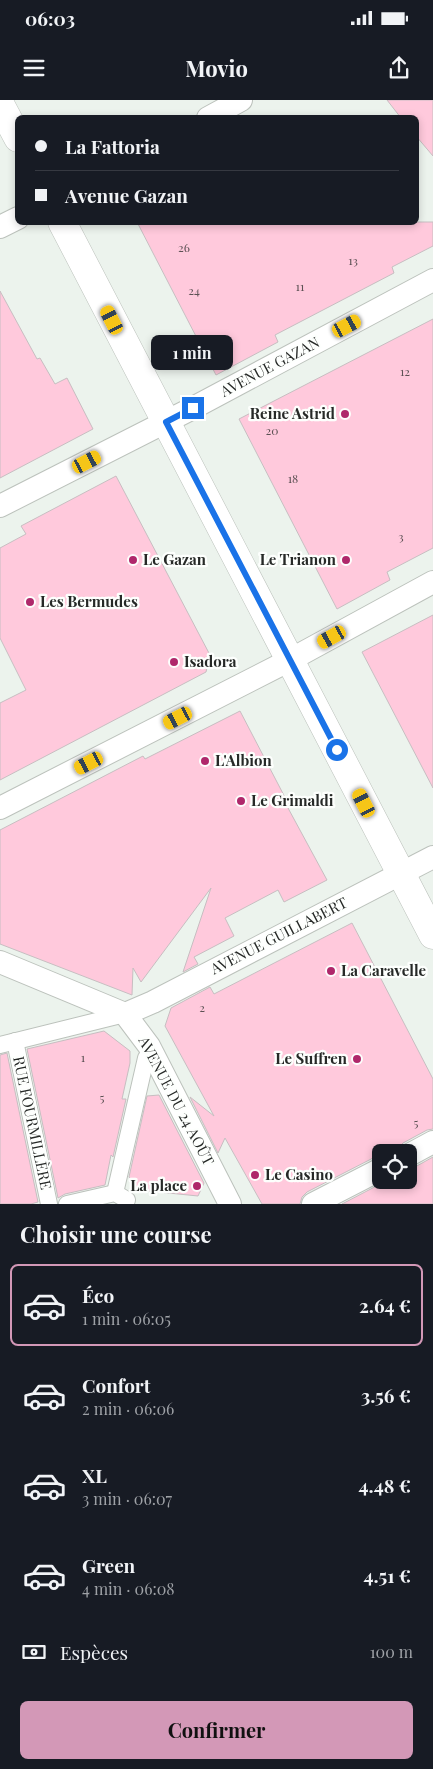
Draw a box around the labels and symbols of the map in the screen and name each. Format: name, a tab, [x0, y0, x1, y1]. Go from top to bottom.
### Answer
house number: 26	[178, 239, 190, 255]
house number: 13	[348, 252, 358, 268]
house number: 11	[296, 278, 305, 294]
house number: 24	[188, 282, 200, 298]
car	[98, 303, 125, 337]
car	[330, 312, 363, 340]
street label: AVENUE GAZAN	[216, 331, 323, 401]
callout: 1 min	[152, 336, 234, 370]
house number: 12	[400, 363, 410, 379]
route end	[182, 397, 204, 419]
place label: Reine Astrid	[250, 403, 335, 423]
marker: Reine Astrid	[339, 408, 351, 420]
house number: 20	[266, 422, 278, 438]
car	[70, 449, 103, 475]
house number: 18	[288, 470, 298, 486]
house number: 3	[398, 528, 404, 544]
place label: Le Gazan	[143, 549, 207, 569]
place label: Le Trianon	[260, 549, 337, 569]
marker: Le Gazan	[127, 554, 139, 566]
marker: Le Trianon	[340, 554, 352, 566]
place label: Les Bermudes	[40, 591, 138, 611]
marker: Les Bermudes	[24, 596, 36, 608]
car	[315, 623, 348, 651]
place label: Isadora	[184, 651, 237, 671]
marker: Isadora	[168, 656, 180, 668]
car	[161, 705, 194, 731]
route start	[326, 739, 348, 761]
car	[72, 750, 105, 776]
place label: L'Albion	[215, 750, 272, 770]
marker: L'Albion	[199, 755, 211, 767]
car	[350, 786, 377, 820]
place label: Le Grimaldi	[251, 790, 334, 810]
marker: Le Grimaldi	[235, 795, 247, 807]
street label: AVENUE GUILLABERT	[206, 892, 350, 979]
place label: La Caravelle	[341, 960, 427, 980]
marker: La Caravelle	[325, 965, 337, 977]
house number: 2	[199, 999, 205, 1015]
street label: AVENUE DU 24 AOÛT	[134, 1032, 219, 1169]
place label: Le Suffren	[275, 1048, 348, 1068]
house number: 1	[81, 1049, 86, 1065]
marker: Le Suffren	[351, 1053, 363, 1065]
street label: RUE FOURMILLÈRE	[9, 1054, 57, 1191]
house number: 5	[100, 1089, 105, 1105]
house number: 5	[414, 1114, 419, 1130]
place label: Le Casino	[265, 1164, 333, 1184]
marker: Le Casino	[249, 1169, 261, 1181]
place label: La place	[130, 1175, 187, 1195]
marker: La place	[191, 1180, 203, 1192]

